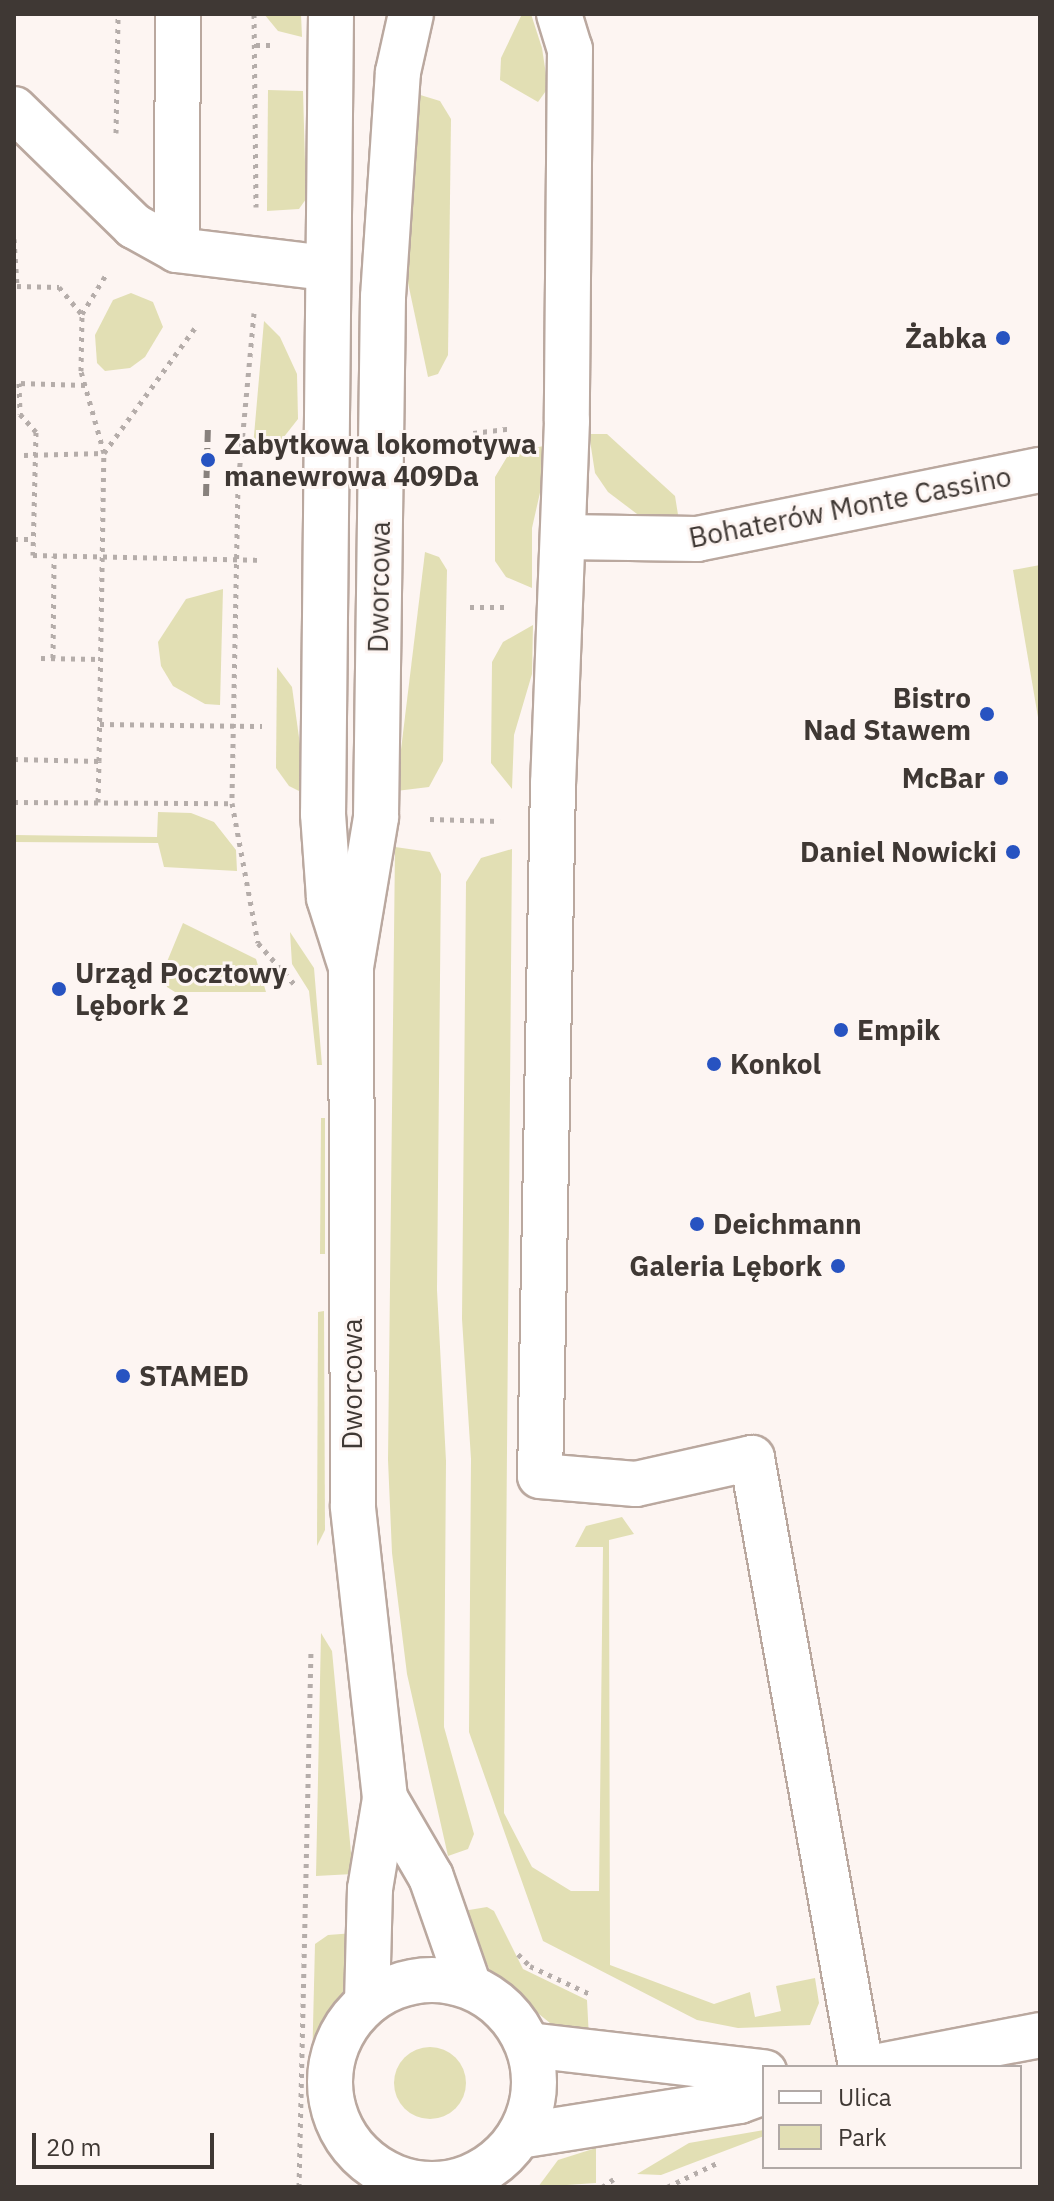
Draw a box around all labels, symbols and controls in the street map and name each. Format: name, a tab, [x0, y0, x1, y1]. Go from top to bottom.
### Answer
place label: Żabka	[905, 321, 987, 355]
marker: Żabka	[994, 329, 1012, 347]
place label: Zabytkowa lokomotywa manewrowa 409Da	[224, 427, 537, 493]
marker: Zabytkowa lokomotywa manewrowa 409Da	[199, 451, 217, 469]
street label: Bohaterów Monte Cassino	[686, 459, 1014, 555]
street label: Dworcowa	[361, 521, 397, 653]
place label: Bistro Nad Stawem	[803, 681, 971, 747]
marker: Bistro Nad Stawem	[978, 705, 996, 723]
place label: McBar	[902, 761, 985, 795]
marker: McBar	[992, 769, 1010, 787]
place label: Daniel Nowicki	[800, 835, 997, 869]
marker: Daniel Nowicki	[1004, 843, 1022, 861]
place label: Urząd Pocztowy Lębork 2	[75, 956, 287, 1022]
marker: Urząd Pocztowy Lębork 2	[50, 980, 68, 998]
place label: Empik	[857, 1013, 940, 1047]
marker: Empik	[832, 1021, 850, 1039]
place label: Konkol	[730, 1047, 821, 1081]
marker: Konkol	[705, 1055, 723, 1073]
place label: Deichmann	[713, 1207, 862, 1241]
marker: Deichmann	[688, 1215, 706, 1233]
place label: Galeria Lębork	[629, 1249, 822, 1283]
marker: Galeria Lębork	[829, 1257, 847, 1275]
street label: Dworcowa	[335, 1318, 369, 1450]
place label: STAMED	[139, 1359, 249, 1393]
marker: STAMED	[114, 1367, 132, 1385]
legend	[762, 2065, 1022, 2169]
text: Ulica	[838, 2081, 892, 2113]
scale bar	[36, 2117, 218, 2167]
text: Park	[838, 2121, 887, 2153]
text: 20 m	[46, 2131, 101, 2163]

